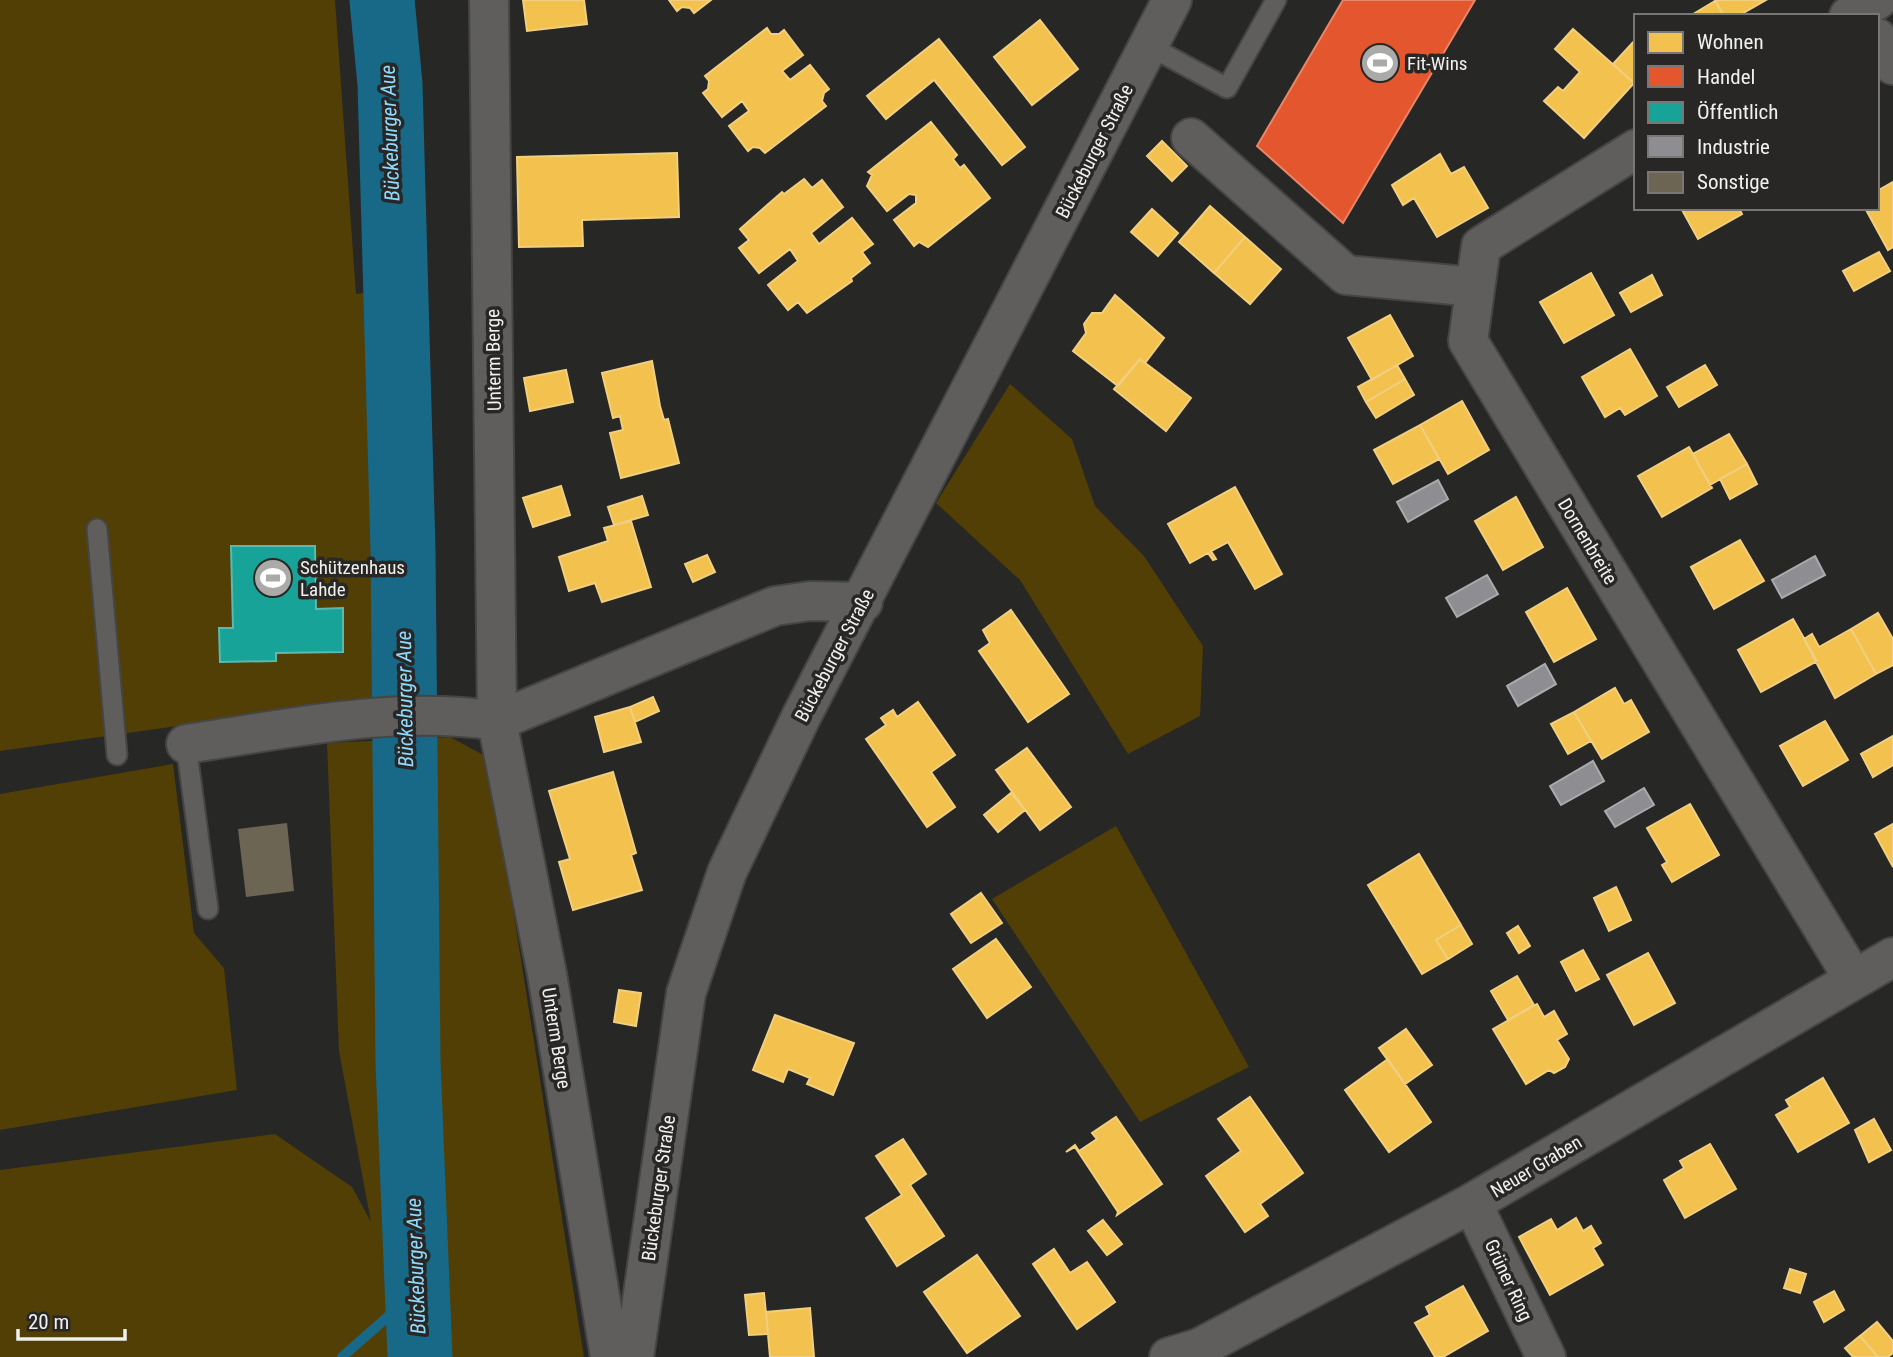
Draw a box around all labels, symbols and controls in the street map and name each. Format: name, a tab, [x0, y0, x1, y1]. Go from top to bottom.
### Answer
legend	[1634, 14, 1879, 210]
text: Wohnen	[1697, 30, 1764, 54]
sports icon: Fit-Wins	[1359, 42, 1401, 84]
place label: Fit-Wins	[1407, 52, 1468, 75]
water label: Bückeburger Aue	[376, 64, 404, 202]
text: Handel	[1697, 65, 1755, 89]
street label: Bückeburger Straße	[1051, 80, 1138, 222]
text: Öffentlich	[1697, 100, 1778, 124]
text: Industrie	[1697, 135, 1770, 159]
text: Sonstige	[1697, 170, 1770, 194]
street label: Unterm Berge	[481, 309, 506, 411]
street label: Dornenbreite	[1553, 494, 1622, 589]
place label: Schützenhaus Lahde	[300, 556, 405, 601]
sports icon: Schützenhaus Lahde	[252, 557, 294, 599]
street label: Bückeburger Straße	[790, 585, 879, 726]
water label: Bückeburger Aue	[392, 631, 418, 767]
street label: Unterm Berge	[537, 986, 576, 1090]
street label: Bückeburger Straße	[637, 1114, 680, 1262]
street label: Neuer Graben	[1487, 1130, 1586, 1203]
water label: Bückeburger Aue	[402, 1197, 430, 1335]
street label: Grüner Ring	[1480, 1236, 1537, 1325]
scale bar	[18, 1298, 124, 1342]
text: 20 m	[28, 1310, 69, 1334]

